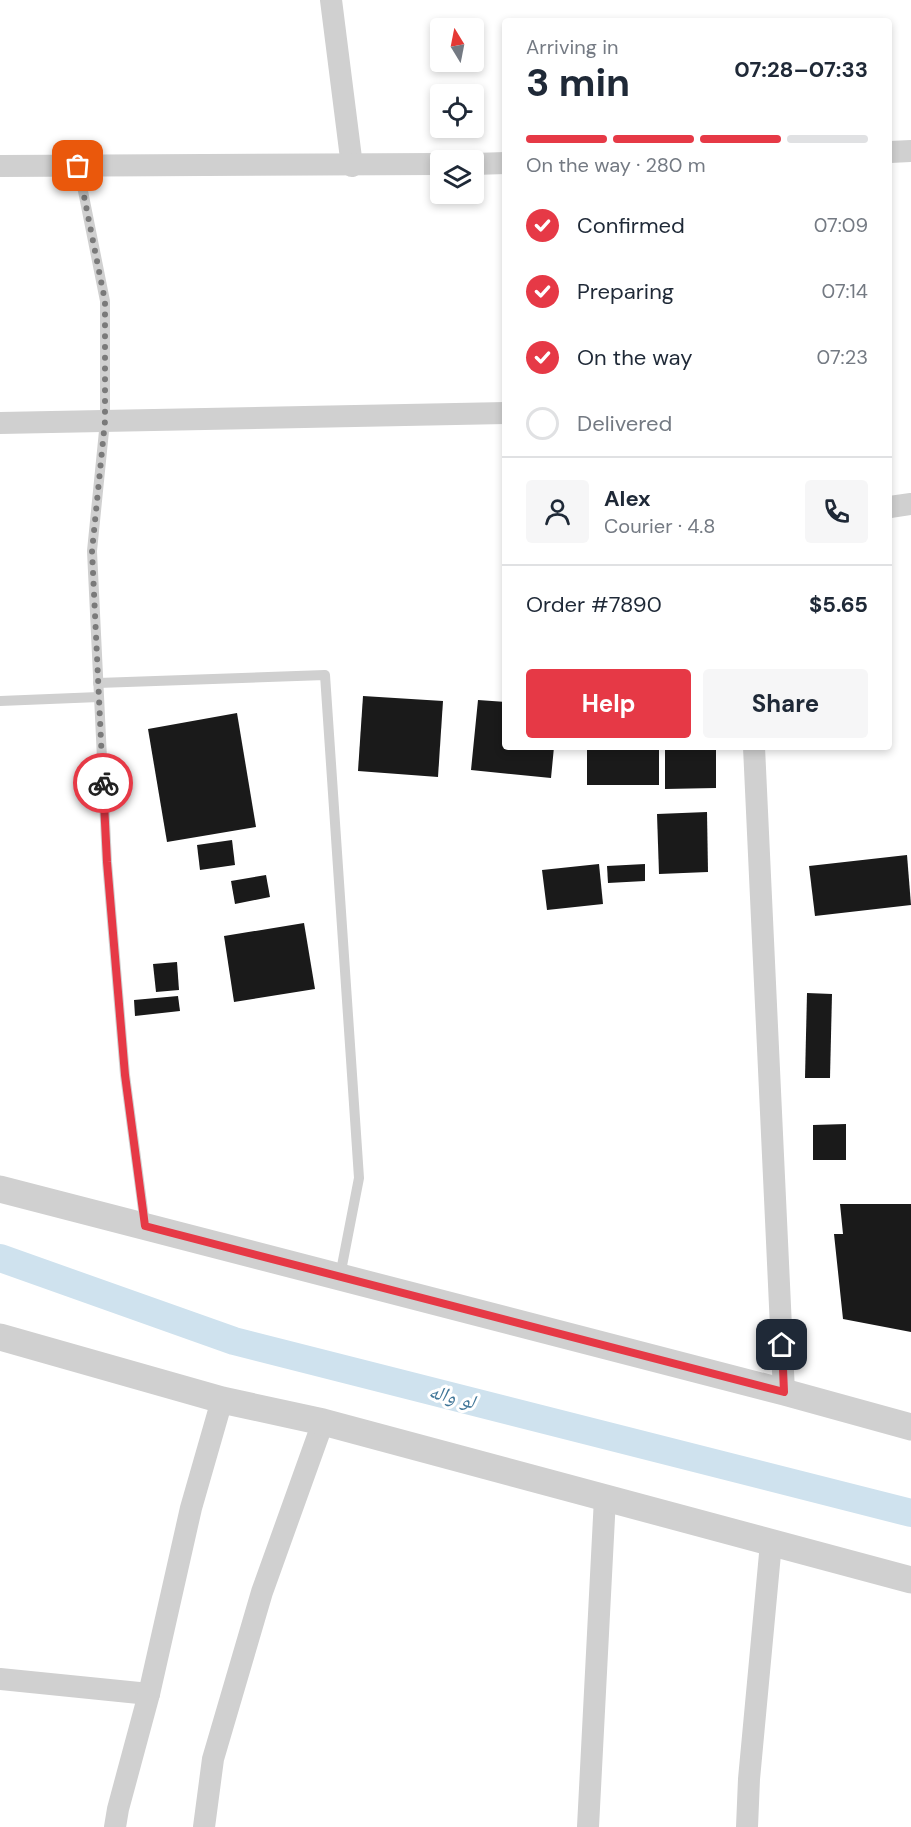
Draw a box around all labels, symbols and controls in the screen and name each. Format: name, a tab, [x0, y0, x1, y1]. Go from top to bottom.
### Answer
north arrow	[430, 18, 484, 72]
map controls	[430, 18, 484, 204]
text: Arriving in	[526, 34, 618, 60]
text: 07:28–07:33	[734, 55, 868, 84]
text: 3 min	[526, 57, 630, 108]
button: locate	[430, 84, 484, 138]
pin	[52, 140, 103, 191]
icon: bag	[61, 149, 94, 182]
button: layers	[430, 150, 484, 204]
text: On the way · 280 m	[526, 152, 706, 178]
icon: check	[526, 209, 559, 242]
text: Confirmed	[577, 211, 685, 240]
text: 07:09	[814, 212, 868, 238]
icon: check	[526, 275, 559, 308]
text: Preparing	[577, 277, 674, 306]
text: 07:14	[822, 278, 868, 304]
icon: check	[526, 341, 559, 374]
text: On the way	[577, 343, 692, 372]
text: 07:23	[817, 344, 868, 370]
text: Delivered	[577, 409, 672, 438]
button: person	[526, 480, 589, 543]
button: phone	[805, 480, 868, 543]
text: Alex	[604, 484, 651, 513]
text: Courier · 4.8	[604, 513, 715, 539]
text: Order #7890	[526, 590, 662, 619]
text: $5.65	[809, 590, 868, 619]
button: Help	[526, 669, 691, 738]
button: Share	[703, 669, 868, 738]
courier	[73, 753, 133, 813]
icon: bike	[87, 767, 120, 800]
pin	[756, 1319, 807, 1370]
icon: home	[765, 1328, 798, 1361]
water label: لو واله	[426, 1378, 479, 1415]

